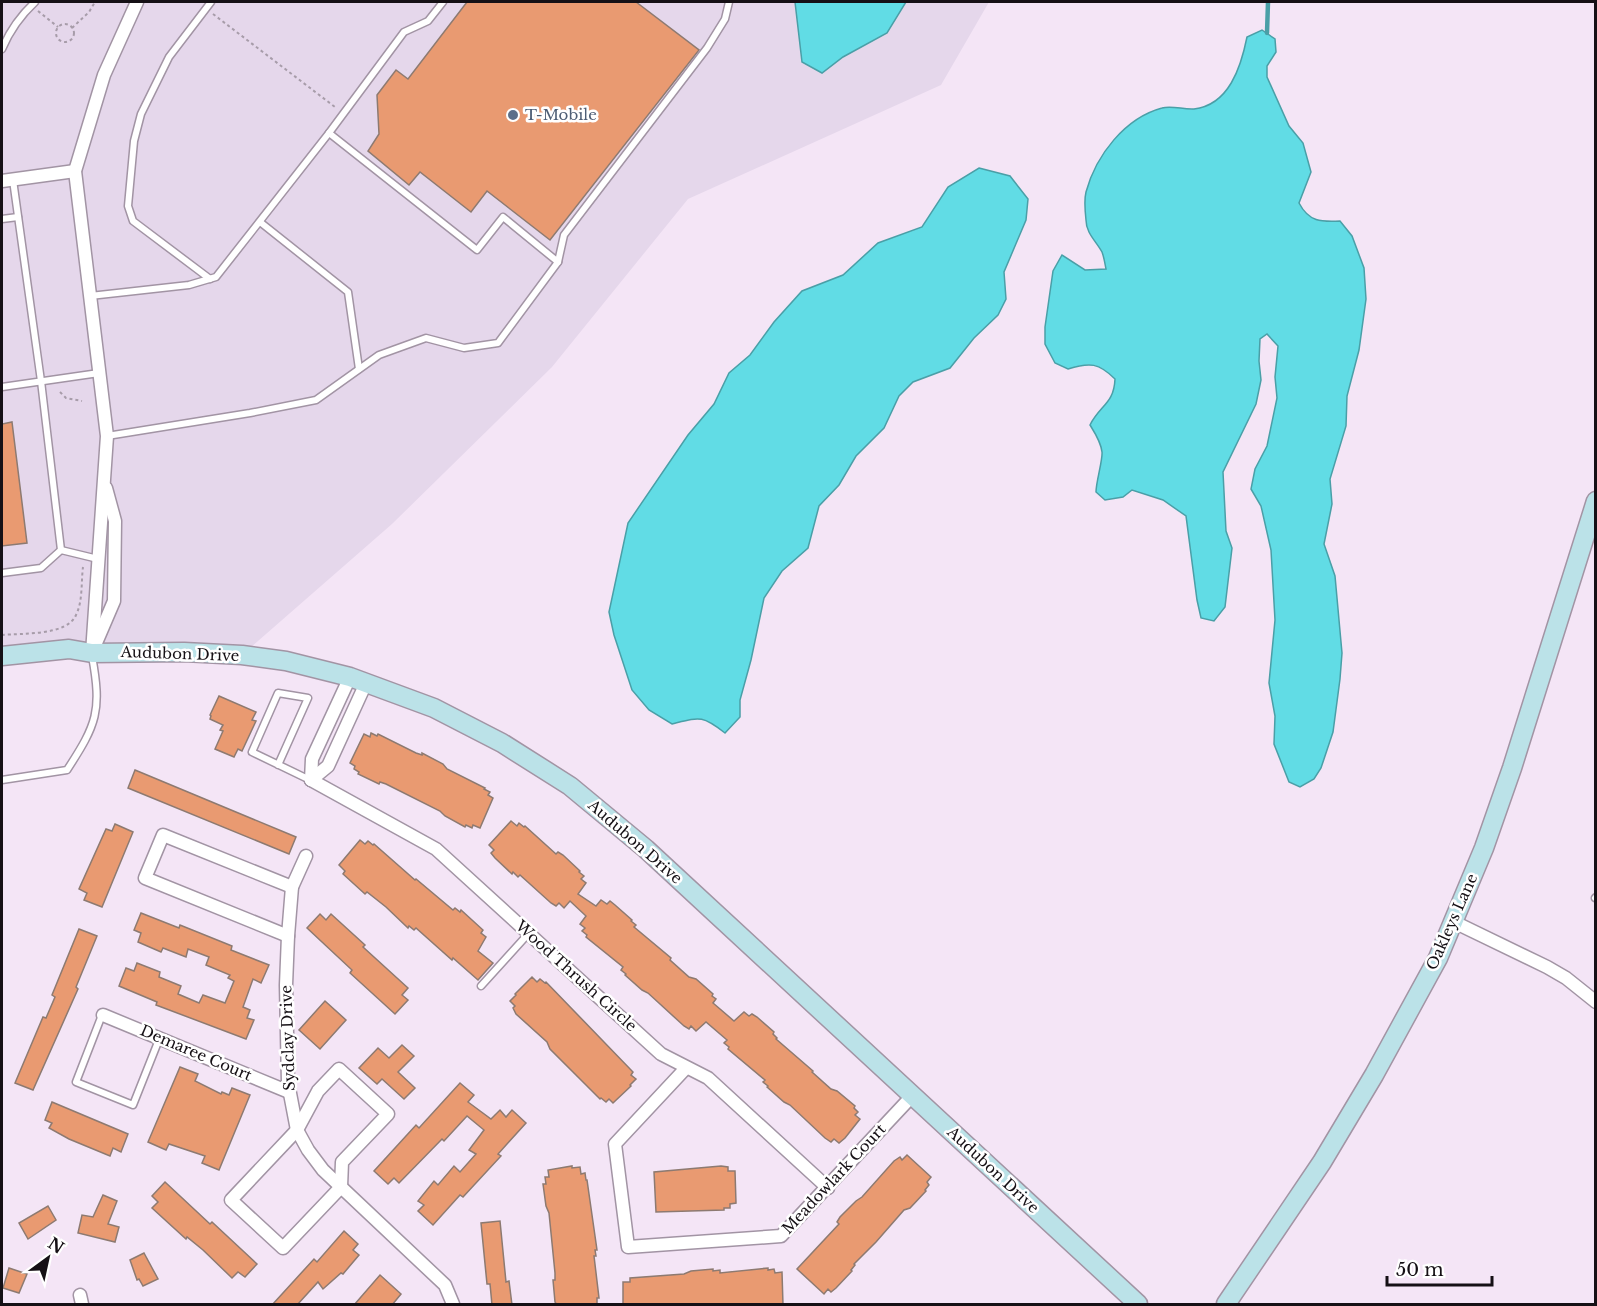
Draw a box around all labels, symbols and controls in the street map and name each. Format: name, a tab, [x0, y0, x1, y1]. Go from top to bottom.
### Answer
place label: T-Mobile	[525, 105, 597, 124]
marker: T-Mobile	[506, 108, 520, 122]
street label: Audubon Drive	[119, 642, 240, 665]
street label: Audubon Drive	[584, 795, 686, 888]
street label: Oakleys Lane	[1422, 871, 1481, 973]
street label: Wood Thrush Circle	[511, 915, 641, 1035]
street label: Sydclay Drive	[276, 985, 299, 1091]
street label: Demaree Court	[137, 1020, 255, 1085]
street label: Meadowlark Court	[778, 1119, 890, 1238]
street label: Audubon Drive	[943, 1122, 1043, 1217]
north arrow	[18, 1228, 78, 1288]
text: N	[44, 1233, 68, 1258]
scale bar	[1387, 1249, 1492, 1287]
text: 50 m	[1396, 1259, 1444, 1281]

